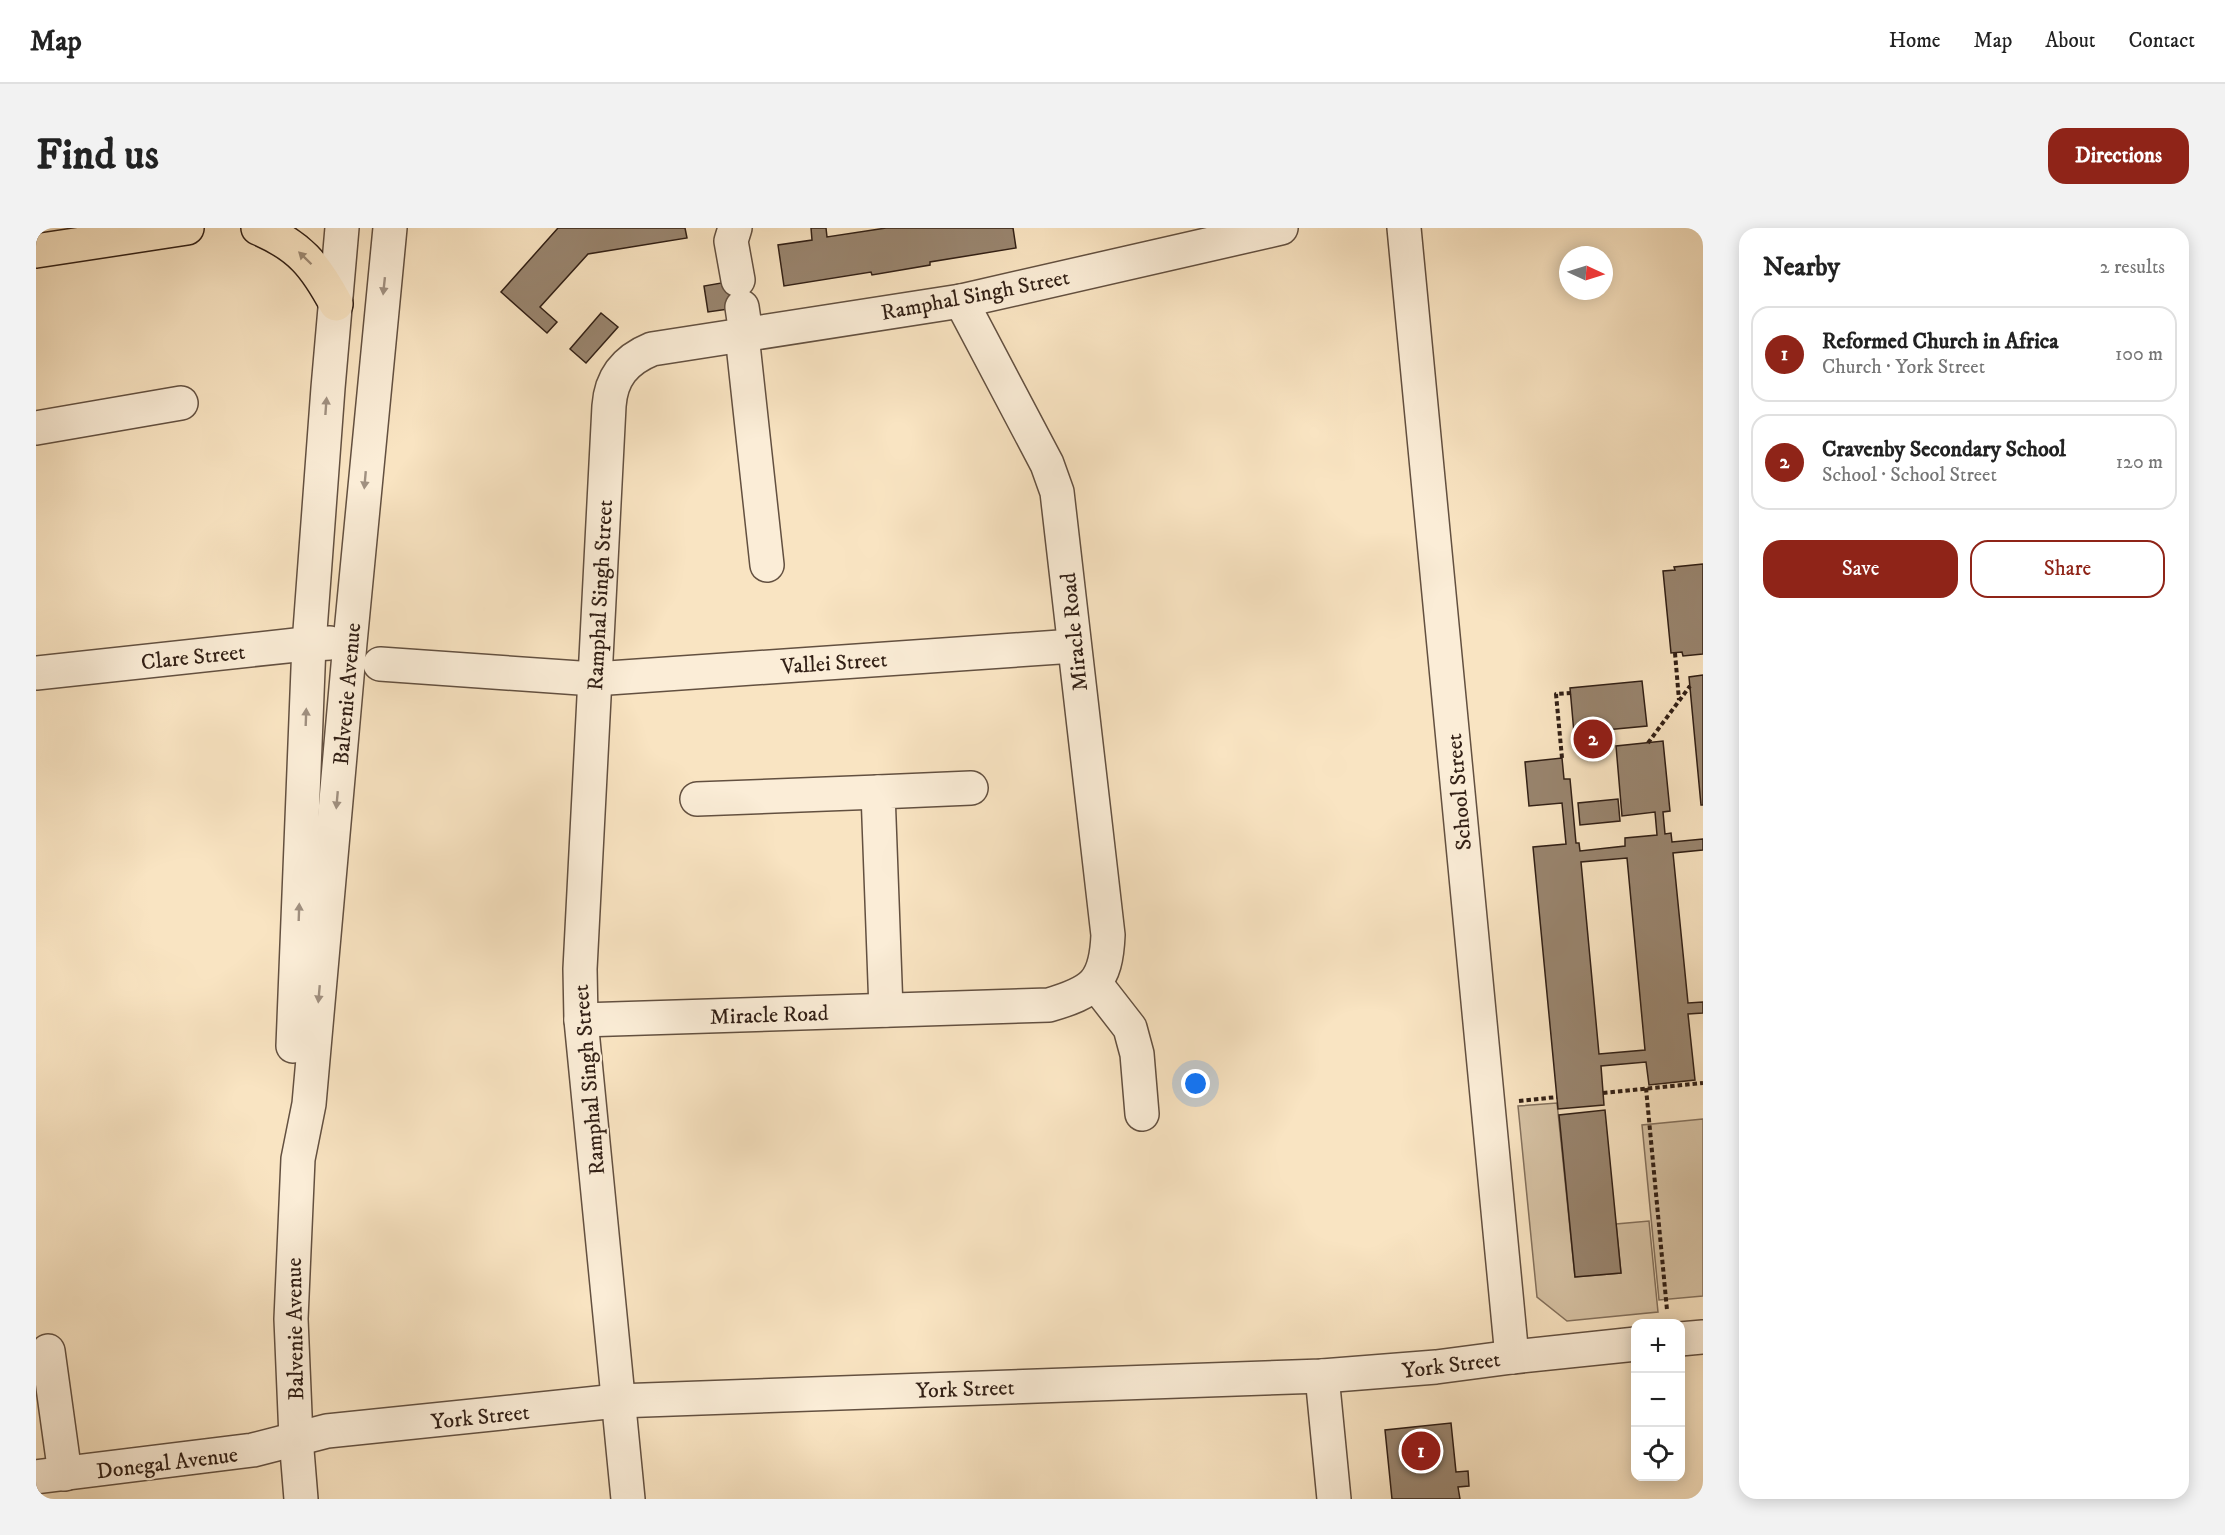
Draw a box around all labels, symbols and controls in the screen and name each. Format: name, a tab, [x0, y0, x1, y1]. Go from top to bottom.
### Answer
text: Map	[30, 24, 82, 59]
text: Home	[1889, 28, 1941, 54]
text: Map	[1974, 28, 2012, 54]
text: About	[2045, 28, 2096, 54]
text: Contact	[2129, 28, 2195, 54]
button: Directions	[2048, 128, 2189, 184]
text: Find us	[36, 130, 159, 182]
north arrow	[1559, 246, 1613, 300]
one-way arrow	[297, 251, 312, 265]
text: Nearby	[1763, 251, 1840, 284]
text: 2 results	[2100, 255, 2165, 280]
street label: Ramphal Singh Street	[879, 264, 1072, 327]
one-way arrow	[379, 277, 389, 296]
text: Reformed Church in Africa	[1822, 328, 2059, 355]
text: 1	[1781, 342, 1788, 367]
text: 100 m	[2115, 342, 2163, 367]
text: Church · York Street	[1822, 355, 1985, 380]
one-way arrow	[321, 397, 331, 416]
text: Cravenby Secondary School	[1822, 436, 2066, 463]
text: 2	[1780, 450, 1789, 475]
text: 120 m	[2116, 450, 2163, 475]
text: School · School Street	[1822, 463, 1997, 488]
one-way arrow	[360, 471, 370, 490]
street label: Ramphal Singh Street	[582, 499, 619, 691]
button: Save	[1763, 540, 1958, 598]
button: Share	[1970, 540, 2165, 598]
street label: Miracle Road	[1055, 571, 1094, 692]
street label: Balvenie Avenue	[328, 622, 367, 766]
street label: Clare Street	[140, 639, 247, 676]
street label: Vallei Street	[779, 646, 888, 681]
one-way arrow	[301, 707, 311, 726]
pin: 2	[1574, 716, 1612, 762]
street label: School Street	[1441, 732, 1478, 851]
one-way arrow	[332, 791, 342, 810]
one-way arrow	[294, 902, 303, 921]
street label: Ramphal Singh Street	[568, 983, 611, 1176]
one-way arrow	[314, 985, 324, 1004]
street label: Miracle Road	[709, 1000, 829, 1031]
your location	[1181, 1069, 1210, 1098]
street label: Balvenie Avenue	[281, 1257, 310, 1401]
map controls	[1631, 1319, 1685, 1481]
button: +	[1631, 1319, 1685, 1373]
street label: York Street	[1400, 1346, 1502, 1385]
button: −	[1631, 1373, 1685, 1427]
street label: York Street	[915, 1374, 1015, 1405]
street label: York Street	[430, 1399, 531, 1436]
button: locate	[1631, 1427, 1685, 1481]
pin: 1	[1402, 1428, 1440, 1474]
street label: Donegal Avenue	[95, 1441, 240, 1486]

